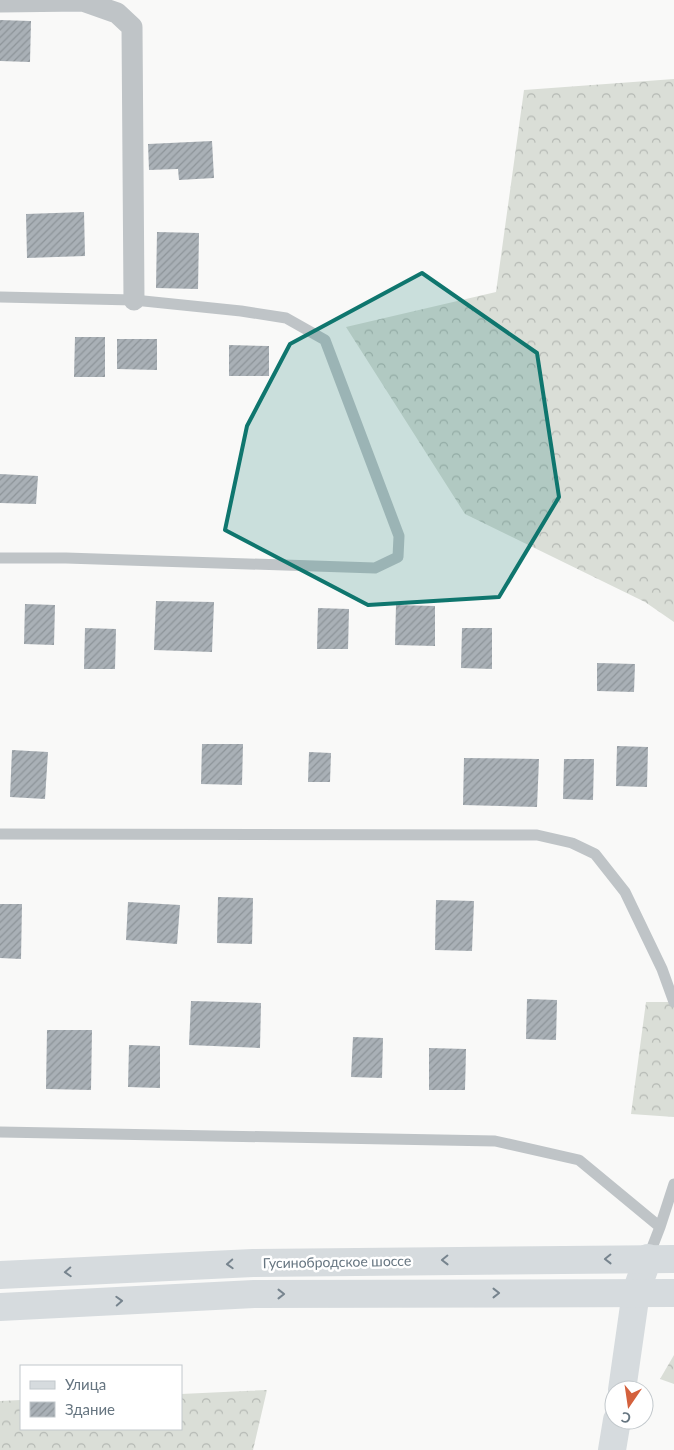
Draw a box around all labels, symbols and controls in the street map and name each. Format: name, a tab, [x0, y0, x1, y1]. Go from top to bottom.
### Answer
street label: Гусинобродское шоссе	[263, 1252, 411, 1271]
one-way arrow	[604, 1253, 612, 1264]
one-way arrow	[441, 1255, 449, 1266]
one-way arrow	[226, 1258, 234, 1269]
one-way arrow	[64, 1266, 72, 1277]
one-way arrow	[492, 1288, 500, 1298]
one-way arrow	[278, 1289, 285, 1299]
one-way arrow	[115, 1296, 123, 1306]
legend	[20, 1365, 182, 1430]
text: Улица	[65, 1375, 106, 1393]
north arrow	[604, 1380, 654, 1430]
text: Здание	[65, 1400, 115, 1418]
text: С	[619, 1409, 632, 1427]

